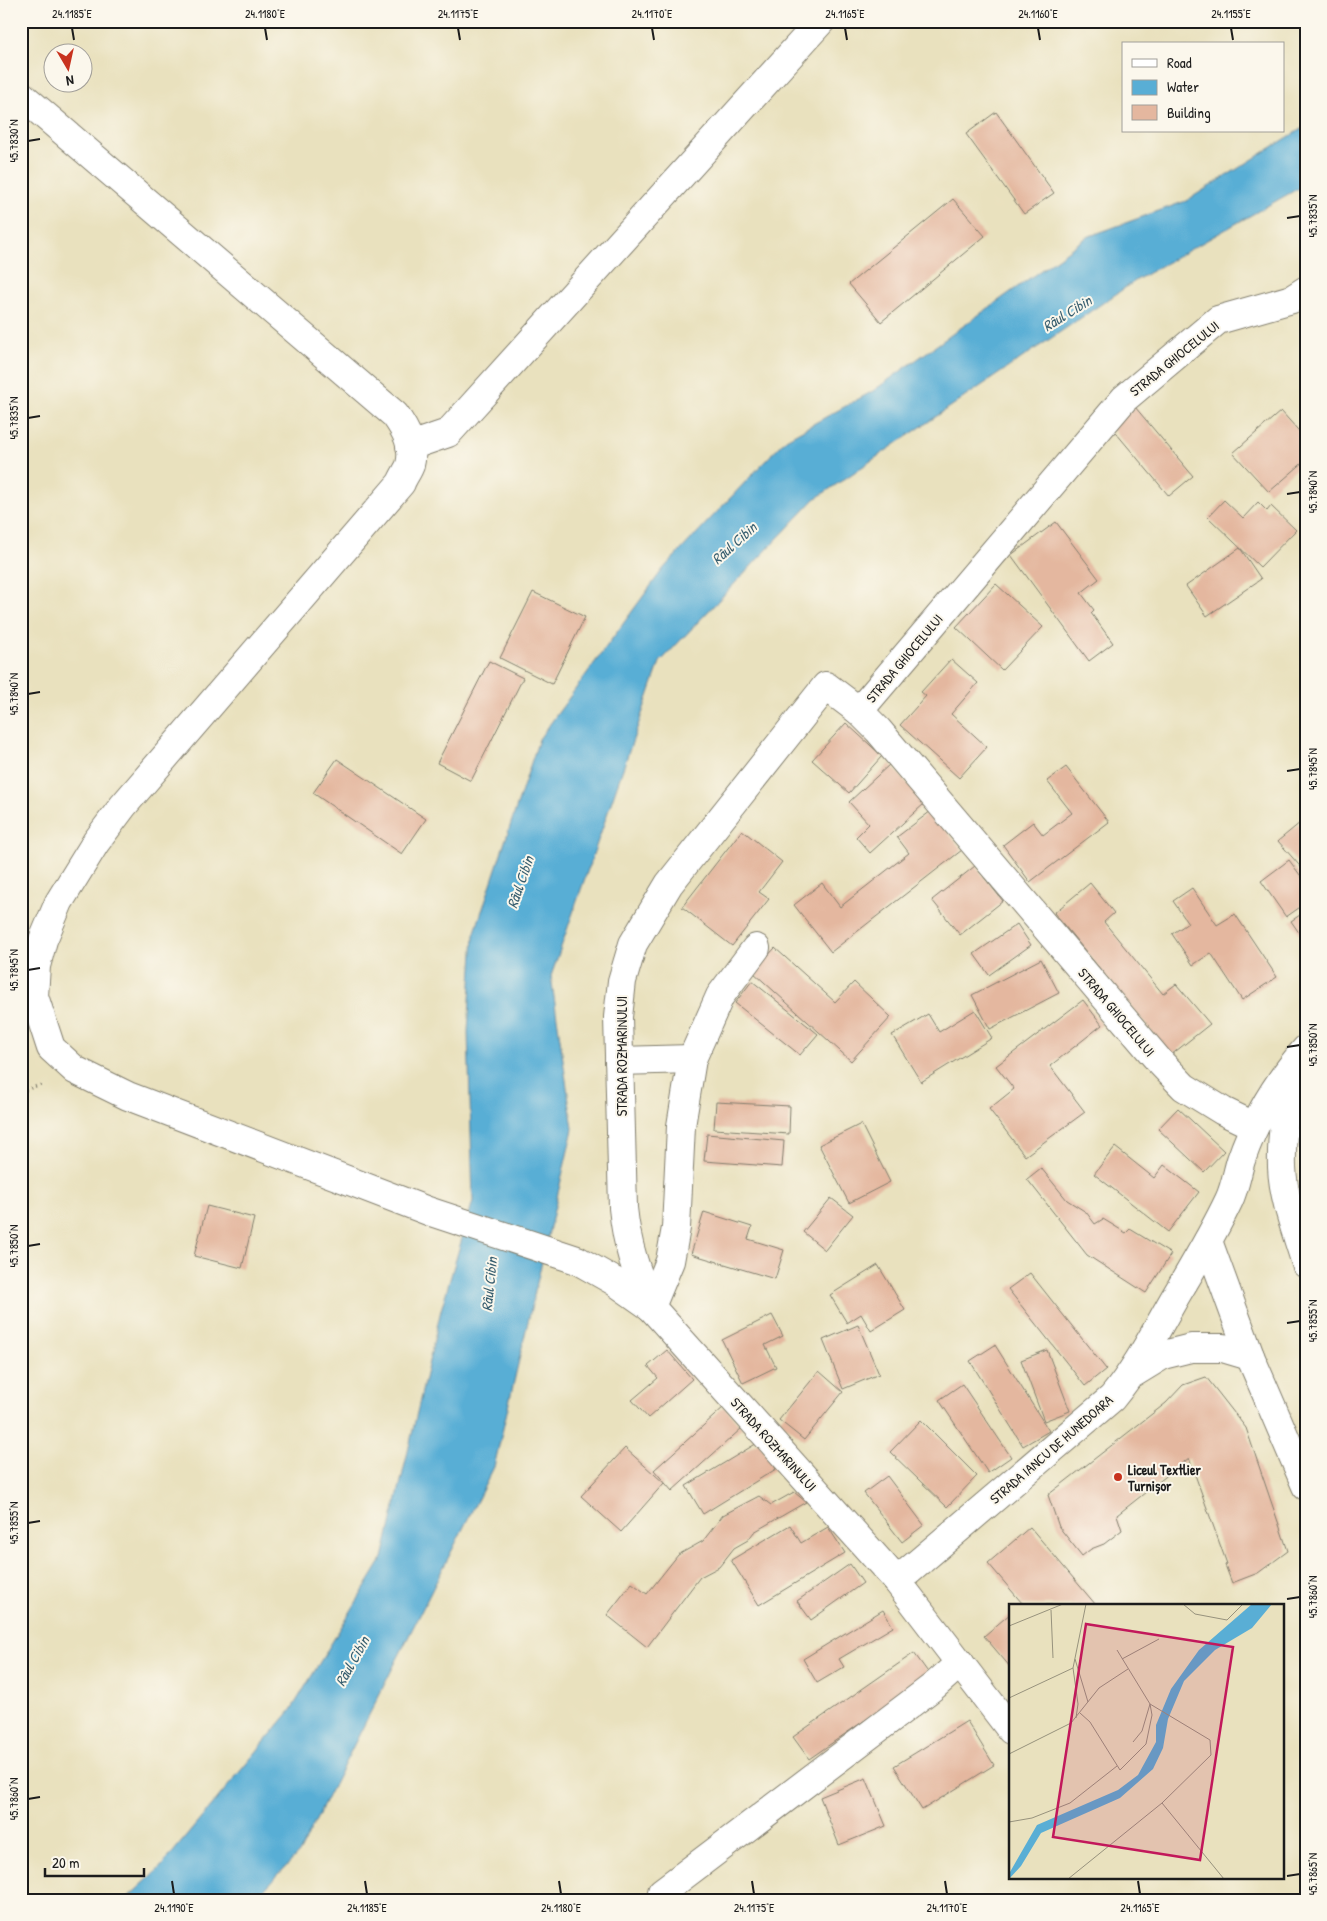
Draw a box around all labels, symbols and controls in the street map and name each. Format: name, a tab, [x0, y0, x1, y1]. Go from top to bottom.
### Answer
text: 24.1185°E	[52, 5, 93, 22]
text: 24.1180°E	[245, 5, 286, 22]
text: 24.1175°E	[438, 5, 479, 22]
text: 24.1170°E	[632, 5, 673, 22]
text: 24.1165°E	[825, 5, 865, 22]
text: 24.1160°E	[1018, 5, 1059, 22]
text: 24.1155°E	[1211, 5, 1252, 22]
north arrow	[42, 42, 92, 92]
legend	[1122, 42, 1284, 132]
text: Road	[1167, 52, 1192, 73]
text: N	[64, 71, 75, 91]
text: Water	[1167, 76, 1199, 97]
text: Building	[1167, 102, 1211, 123]
text: 45.7830°N	[5, 119, 22, 163]
text: 45.7835°N	[1304, 195, 1321, 237]
water label: Râul Cibin	[1039, 289, 1097, 336]
street label: STRADA GHIOCELULUI	[1125, 316, 1223, 400]
text: 45.7835°N	[5, 397, 22, 439]
text: 45.7840°N	[1304, 471, 1321, 513]
water label: Râul Cibin	[707, 516, 762, 569]
street label: STRADA GHIOCELULUI	[861, 610, 947, 706]
text: 45.7840°N	[5, 673, 22, 715]
text: 45.7845°N	[1304, 748, 1321, 790]
water label: Râul Cibin	[501, 852, 539, 911]
text: 45.7845°N	[5, 949, 22, 991]
street label: STRADA GHIOCELULUI	[1074, 964, 1160, 1060]
street label: STRADA ROZMARINULUI	[612, 996, 631, 1116]
text: 45.7850°N	[1304, 1024, 1321, 1066]
text: 45.7850°N	[5, 1225, 22, 1267]
water label: Râul Cibin	[476, 1255, 502, 1312]
text: 45.7855°N	[1304, 1300, 1321, 1342]
street label: STRADA IANCU DE HUNEDOARA	[985, 1390, 1117, 1508]
street label: STRADA ROZMARINULUI	[727, 1393, 821, 1495]
place label: Liceul Textlier Turnișor	[1127, 1460, 1202, 1495]
marker: Liceul Textlier Turnișor	[1112, 1471, 1124, 1483]
text: 45.7855°N	[5, 1502, 22, 1544]
text: 45.7860°N	[1304, 1576, 1321, 1618]
inset map	[1009, 1604, 1284, 1878]
water label: Râul Cibin	[330, 1631, 375, 1690]
text: 45.7860°N	[5, 1778, 22, 1820]
scale bar	[45, 1846, 144, 1878]
text: 20 m	[52, 1852, 79, 1873]
text: 45.7865°N	[1304, 1853, 1321, 1895]
text: 24.1190°E	[154, 1899, 194, 1916]
text: 24.1185°E	[347, 1899, 388, 1916]
text: 24.1180°E	[541, 1899, 582, 1916]
text: 24.1175°E	[734, 1899, 775, 1916]
text: 24.1170°E	[927, 1899, 968, 1916]
text: 24.1165°E	[1120, 1899, 1160, 1916]

